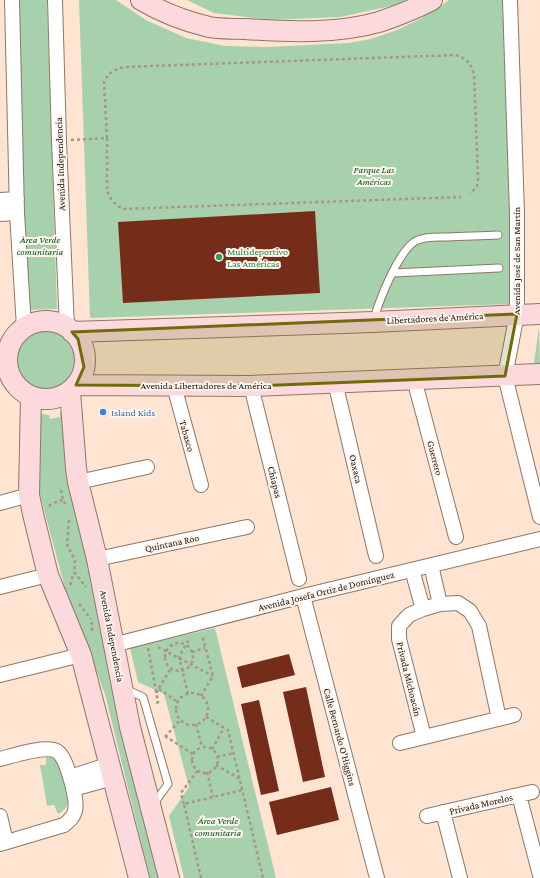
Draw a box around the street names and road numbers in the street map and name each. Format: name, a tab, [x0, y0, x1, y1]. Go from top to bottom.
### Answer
street label: Avenida Independencia	[53, 117, 67, 211]
street label: Avenida José de San Martín	[511, 206, 522, 315]
street label: Libertadores de América	[386, 310, 484, 326]
street label: Avenida Libertadores de América	[140, 380, 272, 391]
street label: Tabasco	[177, 419, 197, 453]
street label: Guerrero	[425, 439, 445, 477]
street label: Oaxaca	[347, 453, 365, 485]
street label: Chiapas	[266, 465, 284, 499]
street label: Quintana Roo	[144, 532, 200, 554]
street label: Avenida Josefa Ortiz de Domínguez	[257, 569, 395, 613]
street label: Avenida Independencia	[98, 589, 126, 683]
street label: Privada Michoacán	[394, 641, 424, 718]
street label: Calle Bernardo O'Higgins	[322, 687, 358, 787]
street label: Privada Morelos	[448, 791, 514, 817]

